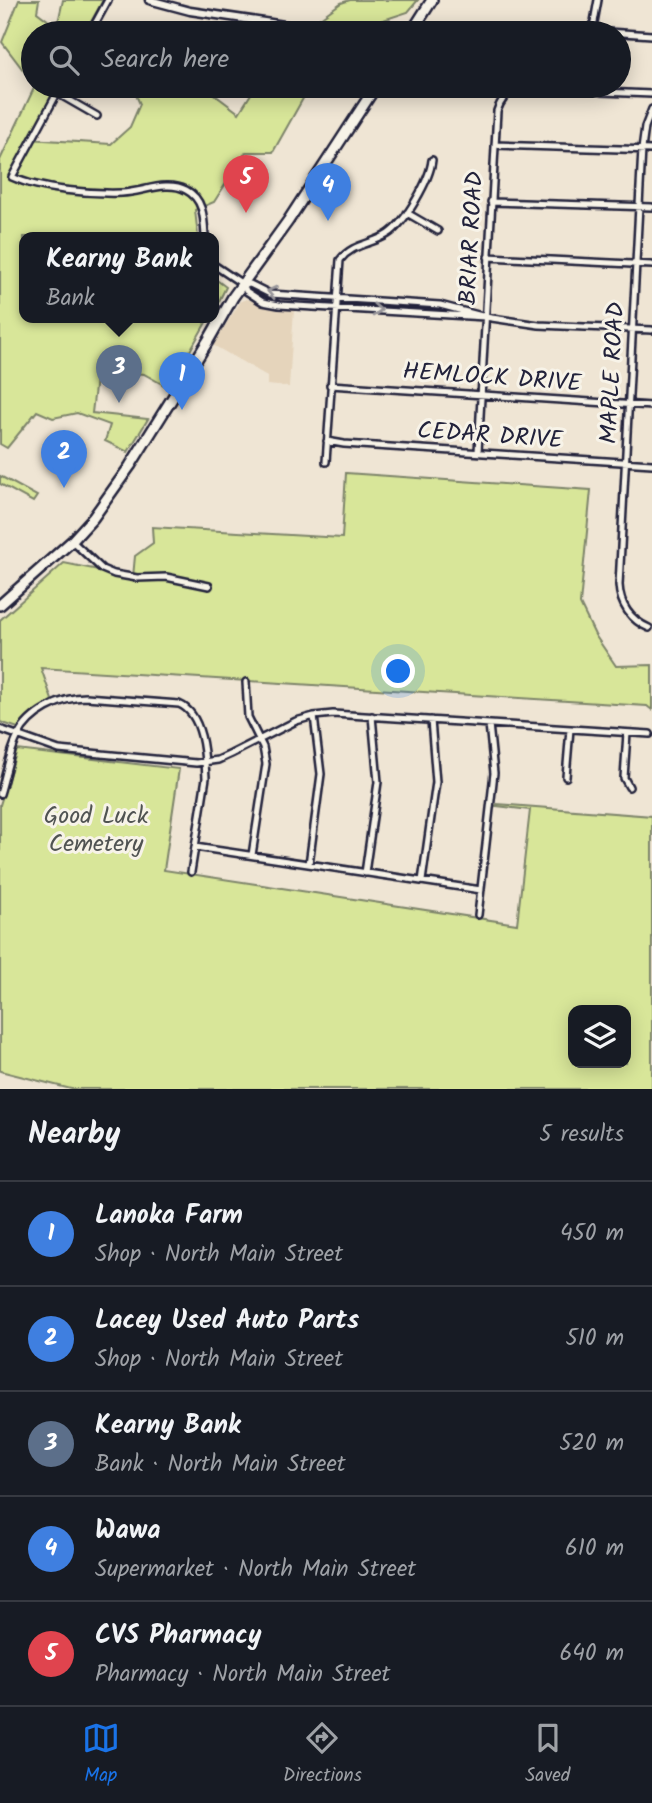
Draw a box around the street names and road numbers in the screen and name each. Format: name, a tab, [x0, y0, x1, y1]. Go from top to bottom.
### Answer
street label: BRIAR ROAD	[449, 170, 495, 306]
street label: MAPLE ROAD	[590, 301, 636, 445]
street label: HEMLOCK DRIVE	[401, 352, 583, 404]
street label: CEDAR DRIVE	[416, 411, 565, 461]

